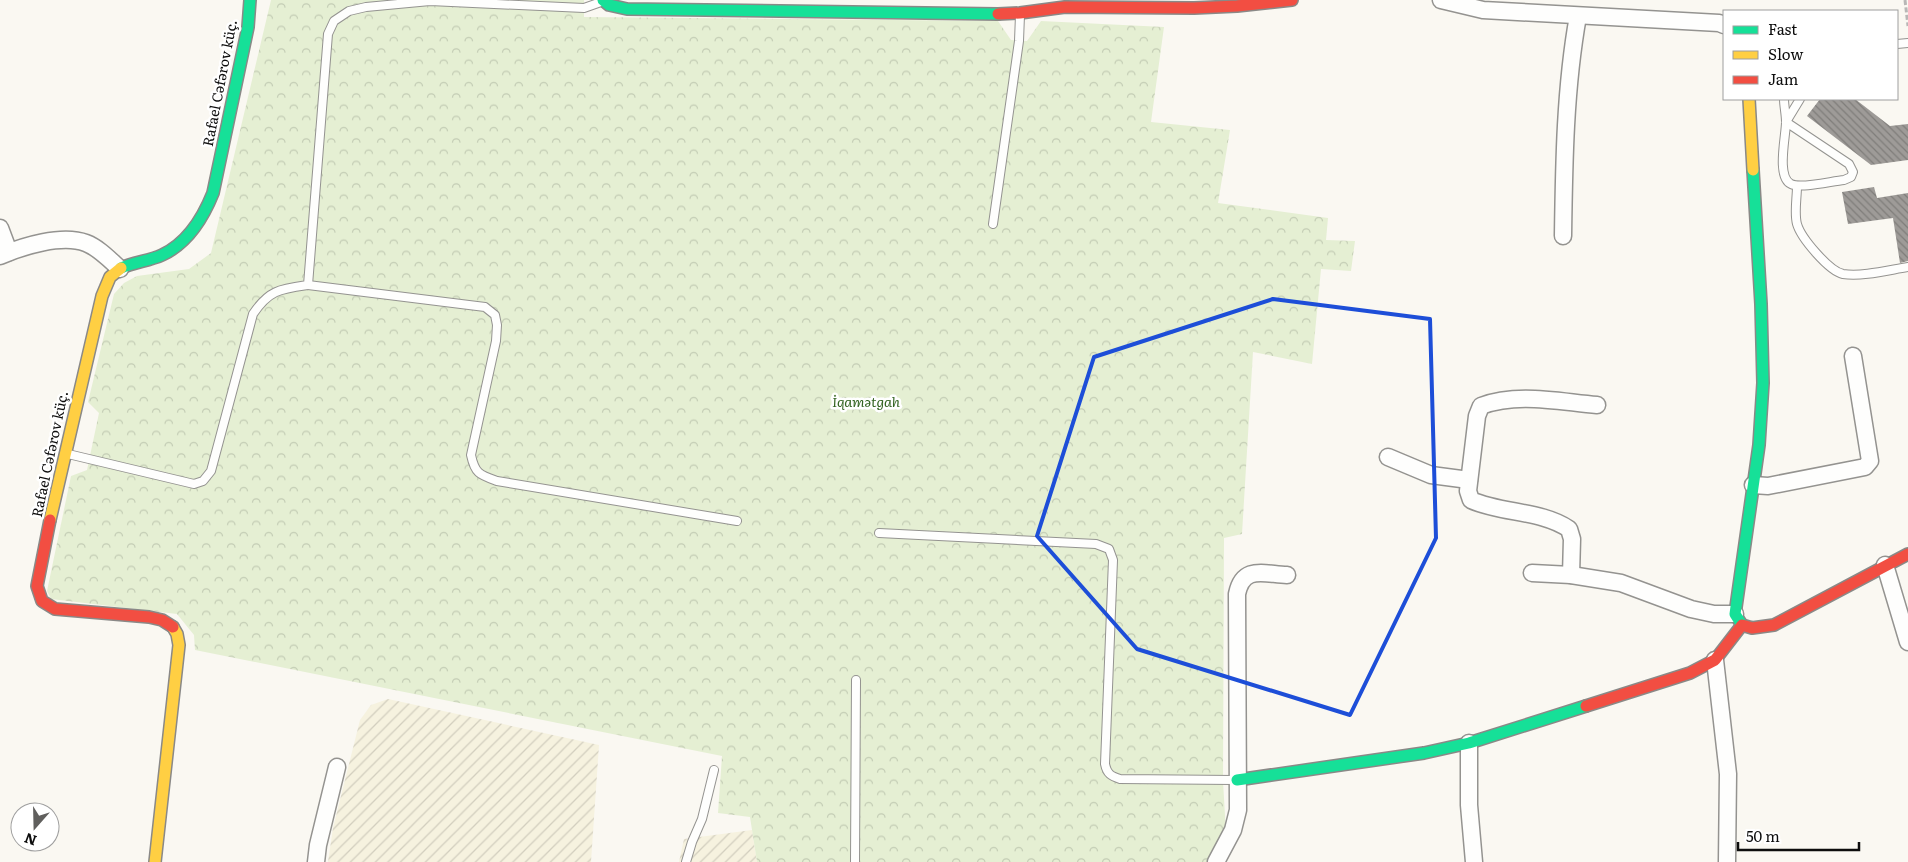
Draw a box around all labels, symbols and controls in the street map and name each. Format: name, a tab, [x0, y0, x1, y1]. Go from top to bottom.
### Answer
legend	[1723, 10, 1898, 100]
text: Fast	[1768, 17, 1797, 40]
street label: Rafael Cəfərov küç.	[197, 18, 241, 148]
text: Slow	[1768, 42, 1803, 65]
text: Jam	[1768, 67, 1799, 90]
street label: Rafael Cəfərov küç.	[26, 389, 72, 519]
park label: İqamətgah	[832, 391, 901, 411]
north arrow	[10, 802, 60, 852]
scale bar	[1738, 820, 1859, 852]
text: 50 m	[1746, 824, 1780, 847]
text: N	[21, 829, 39, 852]

